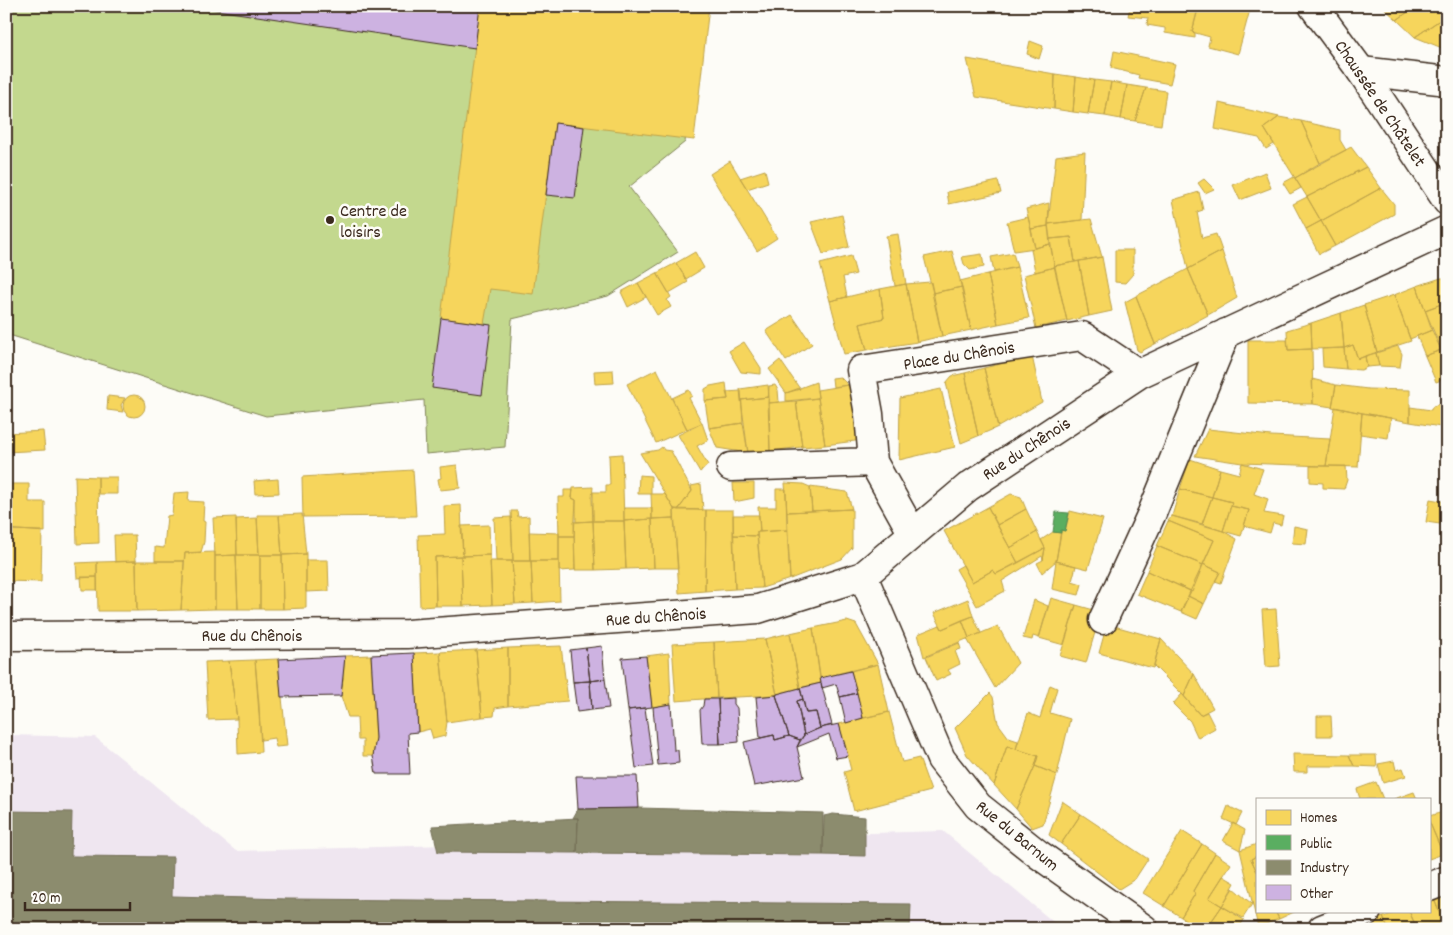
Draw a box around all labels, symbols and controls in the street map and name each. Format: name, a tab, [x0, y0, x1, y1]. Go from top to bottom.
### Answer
street label: Chaussée de Châtelet	[1327, 36, 1431, 173]
place label: Centre de loisirs	[340, 200, 407, 246]
marker: Centre de loisirs	[324, 214, 336, 226]
street label: Place du Chênois	[902, 336, 1017, 379]
street label: Rue du Chênois	[978, 412, 1077, 488]
street label: Rue du Chênois	[605, 603, 707, 634]
street label: Rue du Chênois	[202, 625, 302, 650]
street label: Rue du Barnum	[969, 795, 1064, 878]
legend	[1256, 798, 1430, 912]
text: Homes	[1300, 808, 1338, 830]
text: Public	[1300, 834, 1332, 856]
text: Industry	[1300, 858, 1349, 880]
scale bar	[25, 880, 130, 912]
text: Other	[1300, 884, 1334, 906]
text: 20 m	[32, 888, 60, 910]

